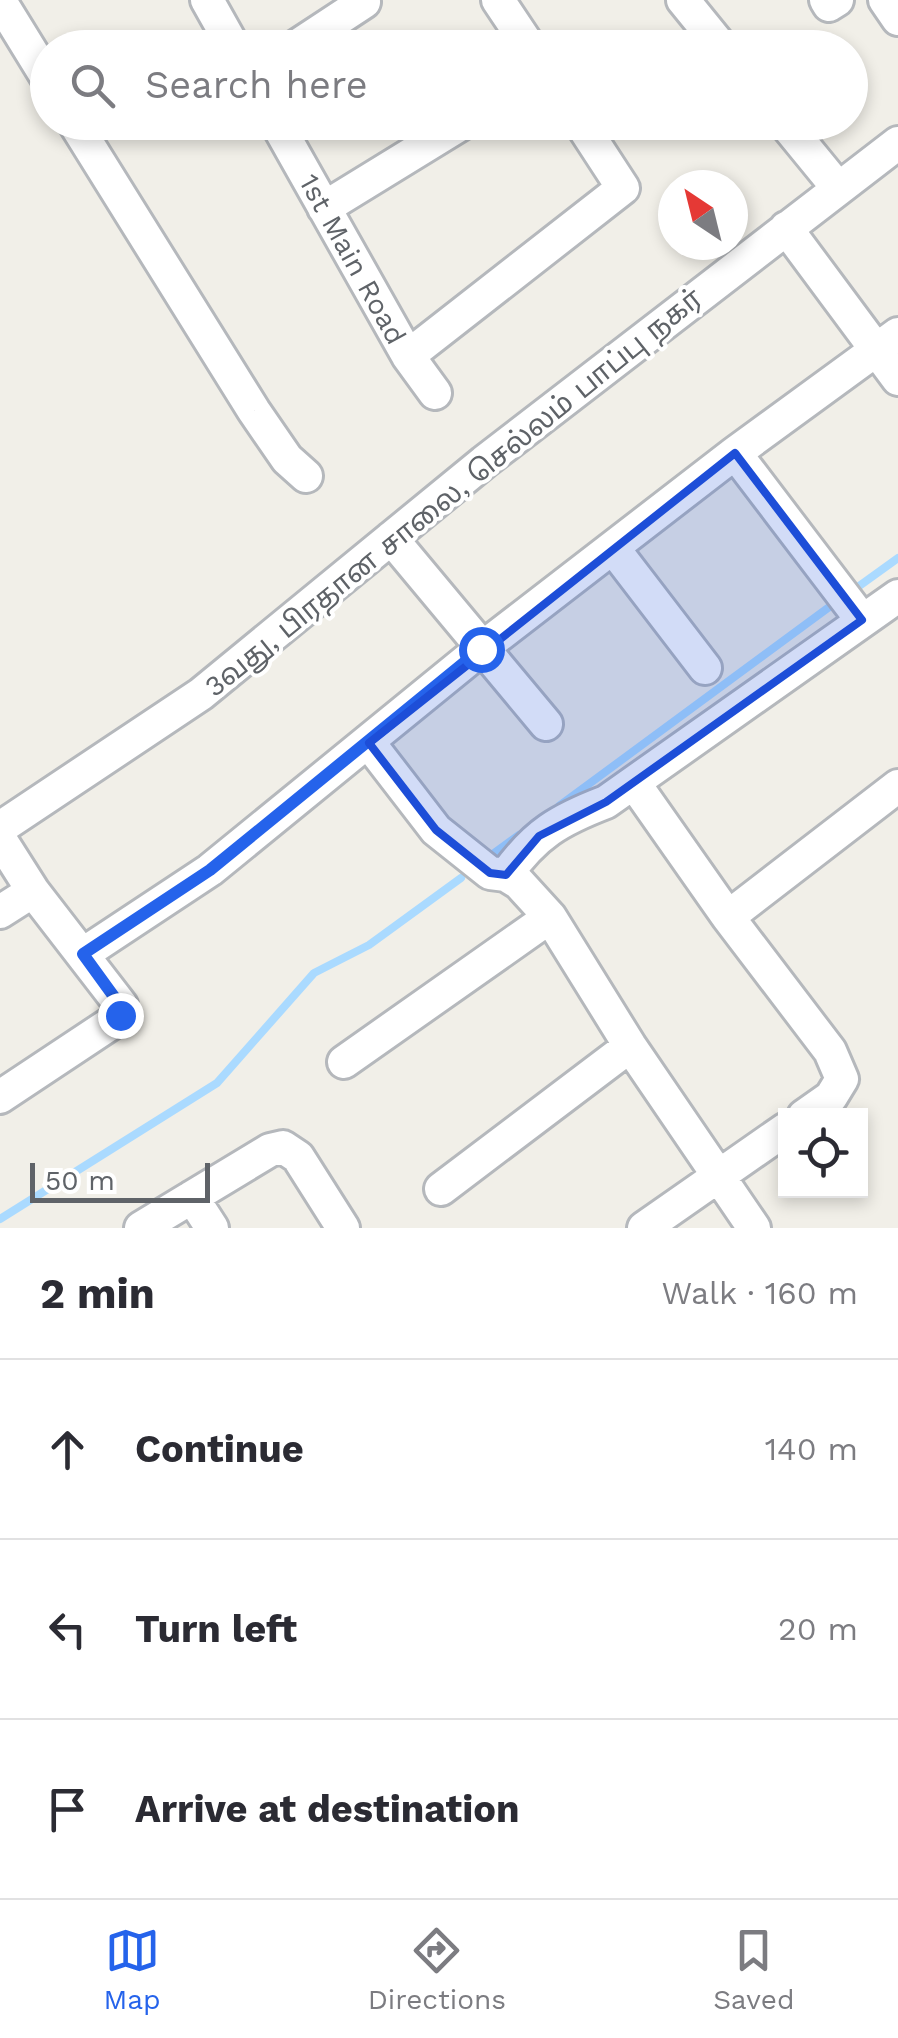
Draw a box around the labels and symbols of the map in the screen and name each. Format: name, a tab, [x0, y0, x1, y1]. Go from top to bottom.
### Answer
street label: 1st Main Road	[292, 168, 413, 350]
north arrow	[658, 170, 748, 260]
street label: 3வது, பிரதான சாலை, செல்லம் பாப்பு நகர்	[198, 281, 710, 705]
route start	[459, 627, 505, 673]
route end	[98, 993, 144, 1039]
scale bar	[30, 1158, 210, 1202]

